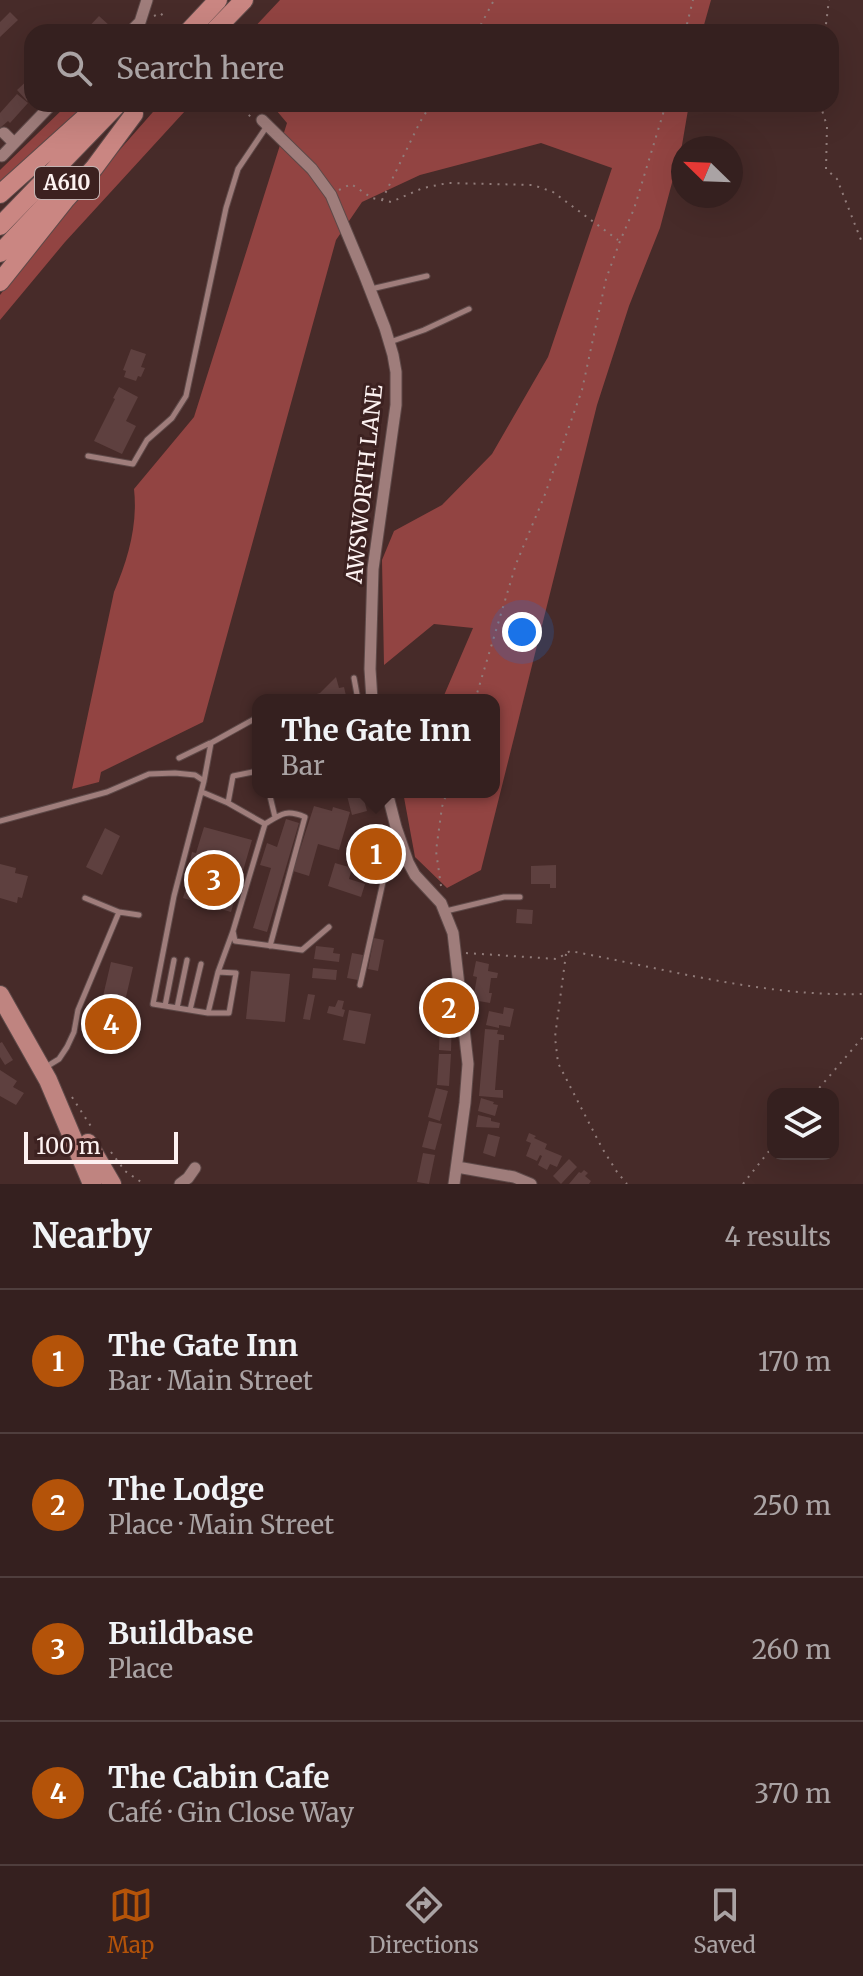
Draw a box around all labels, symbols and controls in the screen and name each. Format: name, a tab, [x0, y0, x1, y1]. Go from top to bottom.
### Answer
search box	[24, 24, 839, 112]
icon: search	[52, 46, 96, 90]
text: Search here	[116, 49, 284, 87]
north arrow	[671, 136, 743, 208]
road number: A610	[35, 167, 99, 199]
street label: AWSWORTH LANE	[340, 383, 388, 586]
your location	[502, 612, 542, 652]
popup	[252, 694, 500, 798]
text: The Gate Inn	[281, 711, 471, 749]
text: Bar	[281, 749, 325, 782]
pin: 1	[350, 824, 402, 884]
pin: 3	[188, 850, 240, 910]
pin: 2	[423, 978, 475, 1038]
pin: 4	[85, 994, 137, 1054]
map controls	[767, 1088, 839, 1160]
button: layers	[767, 1088, 839, 1160]
scale bar	[24, 1128, 178, 1164]
text: 100 m	[36, 1132, 101, 1160]
text: Nearby	[32, 1215, 152, 1257]
text: 4 results	[724, 1220, 831, 1253]
text: The Gate Inn	[108, 1326, 298, 1364]
text: 1	[52, 1345, 64, 1378]
text: 170 m	[758, 1345, 831, 1378]
text: Bar · Main Street	[108, 1364, 313, 1397]
text: The Lodge	[108, 1470, 264, 1508]
text: 2	[50, 1489, 66, 1522]
text: 250 m	[753, 1489, 831, 1522]
text: Place · Main Street	[108, 1508, 334, 1541]
text: Buildbase	[108, 1614, 254, 1652]
text: 3	[51, 1633, 65, 1666]
text: 260 m	[752, 1633, 831, 1666]
text: Place	[108, 1652, 173, 1685]
text: The Cabin Cafe	[108, 1758, 330, 1796]
text: 4	[50, 1777, 66, 1810]
text: 370 m	[754, 1777, 831, 1810]
text: Café · Gin Close Way	[108, 1796, 354, 1829]
tab: Map	[107, 1883, 154, 1959]
tab: Directions	[369, 1883, 479, 1959]
tab: Saved	[693, 1883, 756, 1959]

